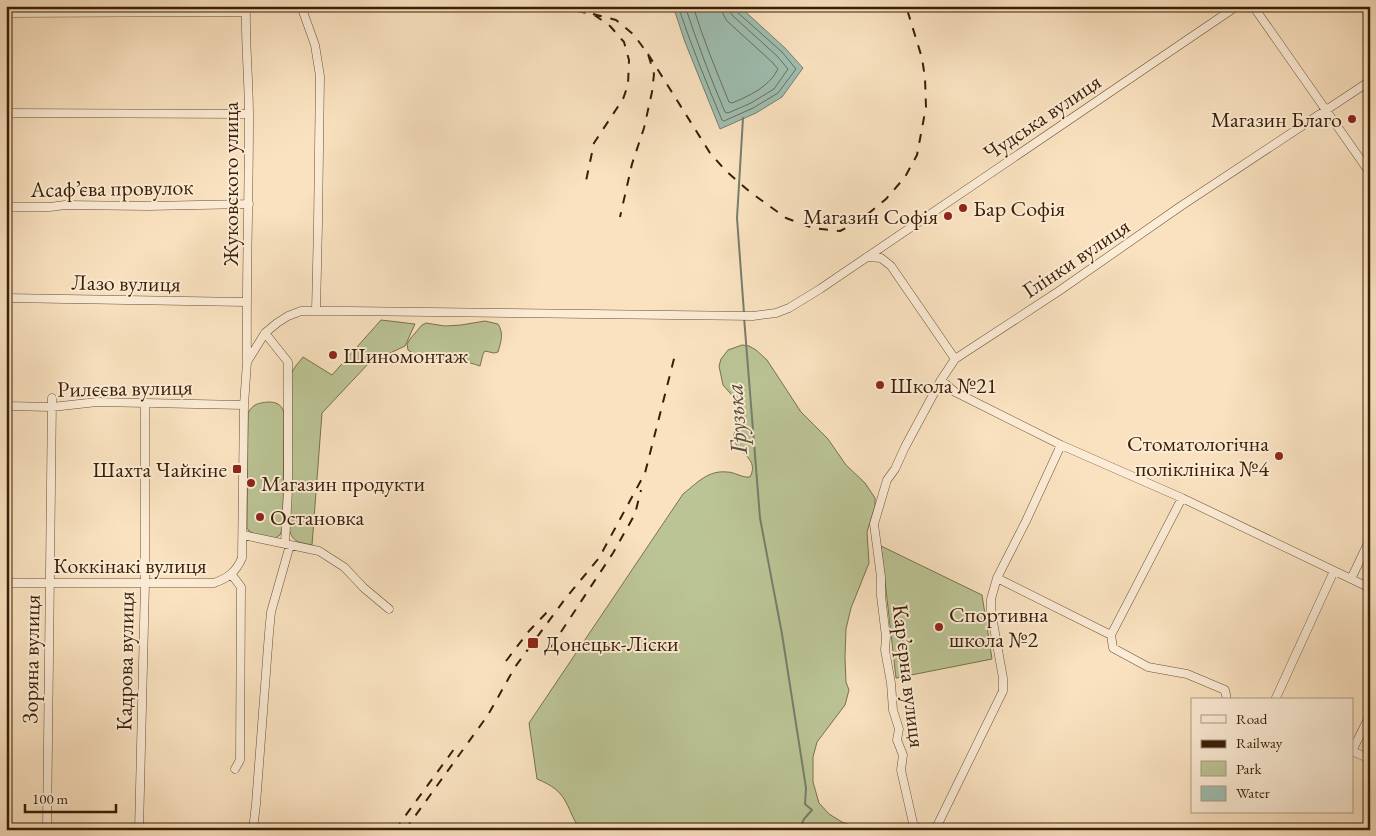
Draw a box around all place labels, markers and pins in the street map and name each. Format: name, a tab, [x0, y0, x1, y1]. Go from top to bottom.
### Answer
place label: Магазин Благо	[1211, 105, 1342, 134]
marker: Магазин Благо	[1346, 113, 1358, 125]
place label: Бар Софія	[973, 194, 1065, 223]
place label: Магазин Софія	[803, 202, 938, 231]
marker: Бар Софія	[957, 202, 969, 214]
marker: Магазин Софія	[942, 210, 954, 222]
place label: Шиномонтаж	[343, 341, 469, 370]
marker: Шиномонтаж	[327, 349, 339, 361]
place label: Школа №21	[890, 371, 997, 400]
marker: Школа №21	[874, 379, 886, 391]
place label: Стоматологічна поліклініка №4	[1127, 429, 1269, 483]
marker: Стоматологічна поліклініка №4	[1273, 450, 1285, 462]
place label: Шахта Чайкіне	[93, 455, 227, 484]
marker: Шахта Чайкіне	[231, 463, 243, 475]
place label: Магазин продукти	[261, 469, 425, 498]
marker: Магазин продукти	[245, 477, 257, 489]
place label: Остановка	[270, 503, 364, 532]
marker: Остановка	[254, 511, 266, 523]
place label: Спортивна школа №2	[949, 600, 1048, 654]
marker: Спортивна школа №2	[933, 621, 945, 633]
place label: Донецьк-Ліски	[544, 629, 679, 658]
marker: Донецьк-Ліски	[526, 636, 540, 650]

